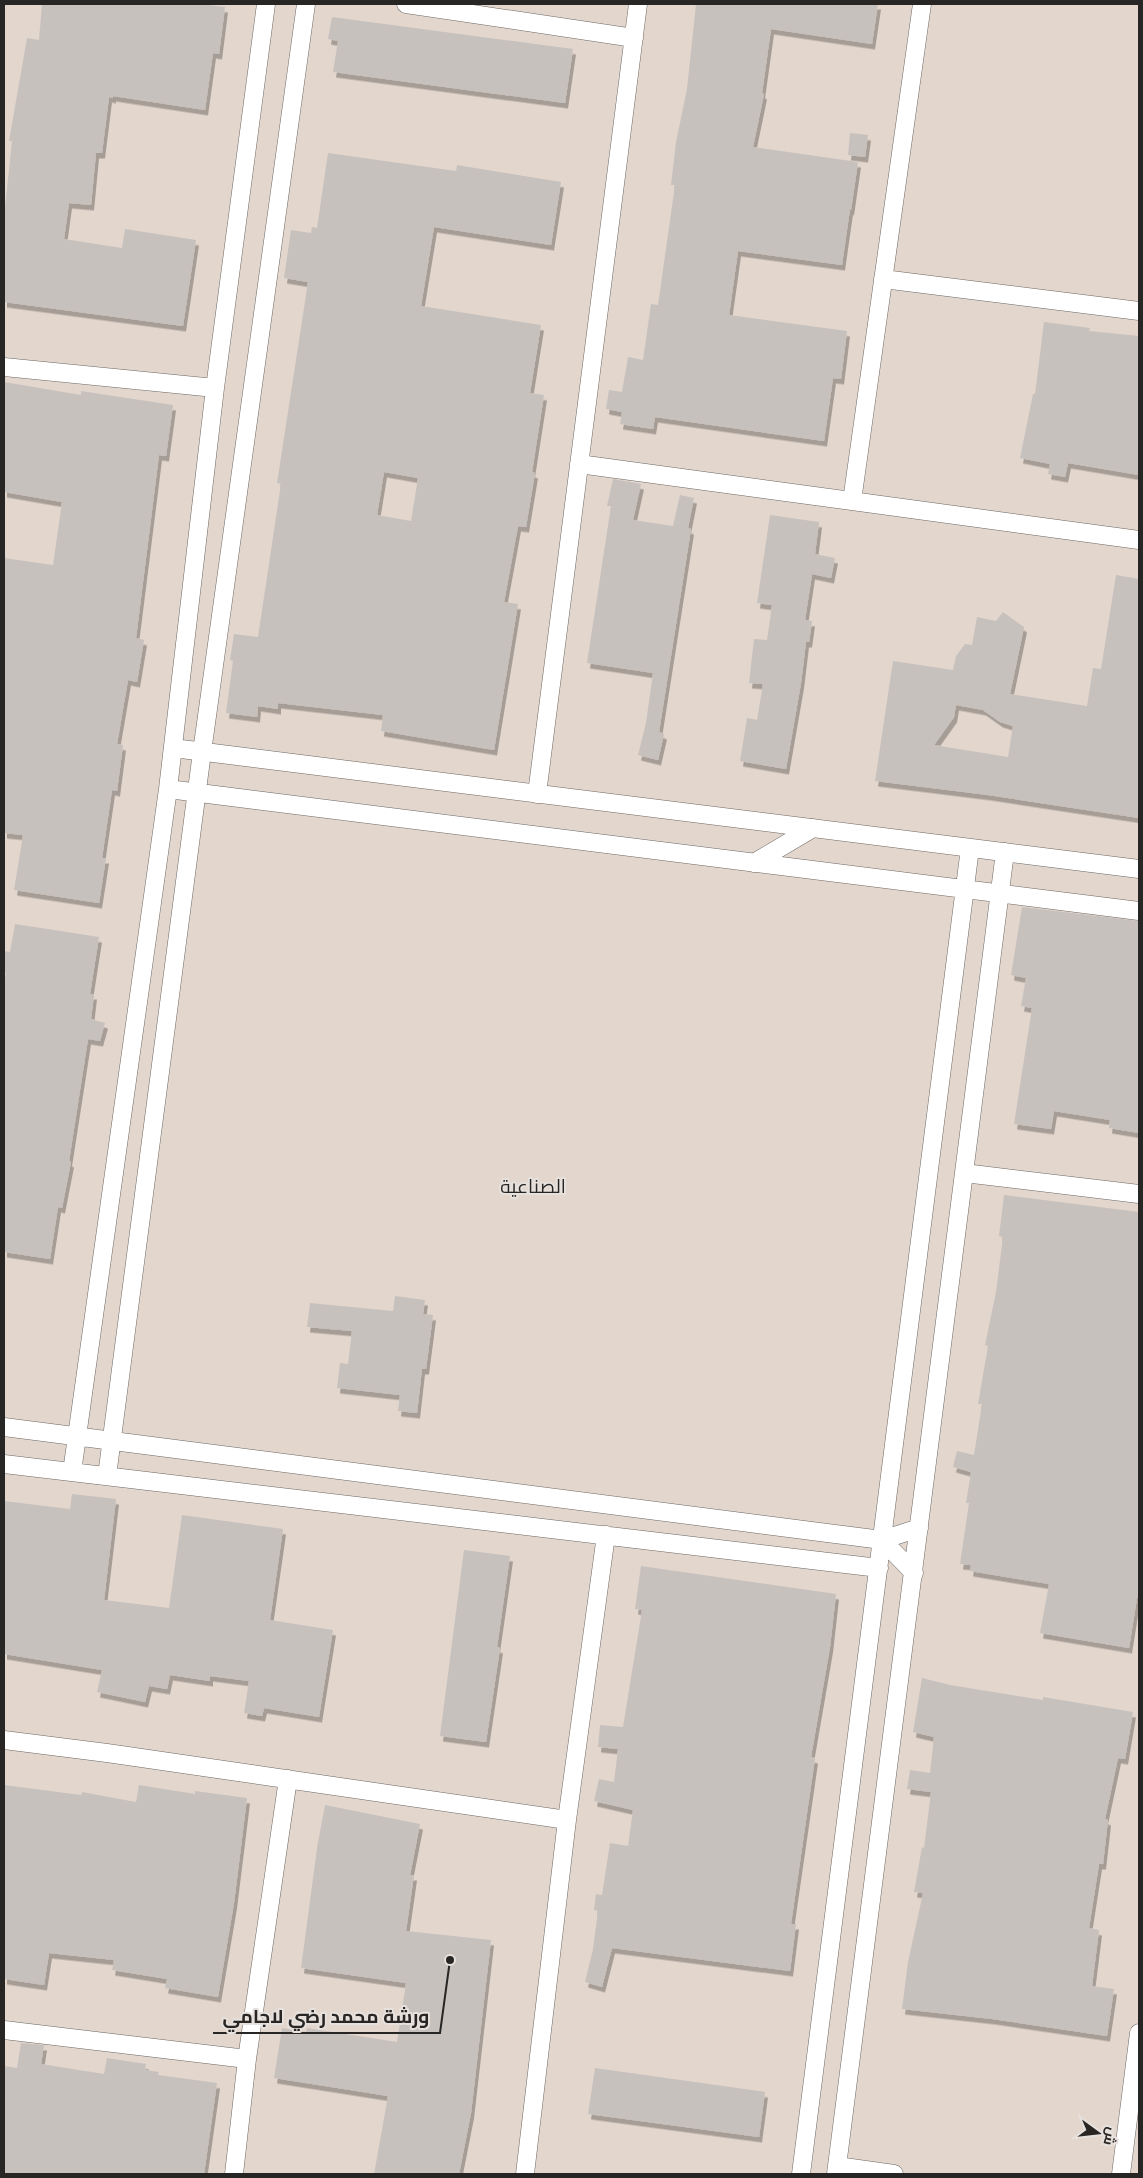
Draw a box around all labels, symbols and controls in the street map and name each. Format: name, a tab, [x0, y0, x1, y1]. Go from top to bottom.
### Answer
district label: الصناعية	[500, 1175, 566, 1198]
callout: ورشة محمد رضي لاجامي	[213, 1999, 440, 2033]
text: ورشة محمد رضي لاجامي	[223, 2005, 429, 2032]
north arrow	[1073, 2108, 1123, 2158]
text: ش	[1100, 2125, 1122, 2147]

